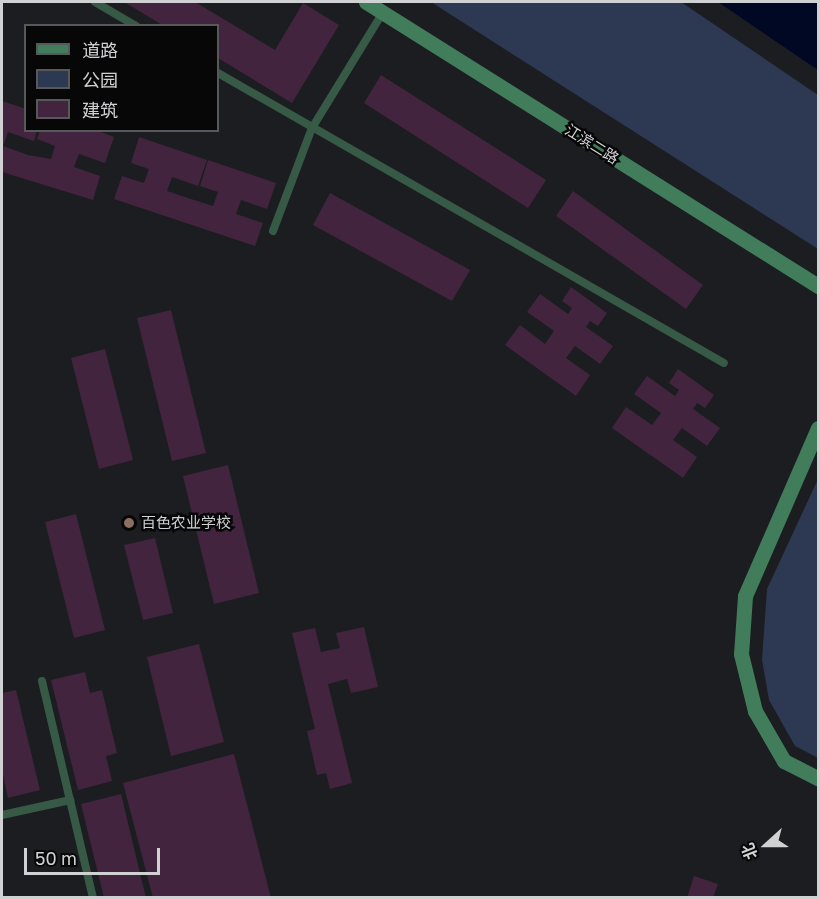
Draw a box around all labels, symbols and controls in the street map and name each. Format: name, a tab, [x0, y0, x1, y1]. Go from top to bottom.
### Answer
legend	[24, 24, 219, 132]
text: 道路	[82, 39, 118, 61]
text: 公园	[82, 69, 118, 91]
text: 建筑	[82, 99, 118, 121]
street label: 江滨二路	[562, 120, 622, 168]
place label: 百色农业学校	[141, 514, 231, 532]
marker: 百色农业学校	[122, 516, 136, 530]
north arrow	[736, 815, 796, 875]
scale bar	[27, 836, 164, 874]
text: 北	[737, 840, 761, 863]
text: 50 m	[35, 847, 77, 869]

